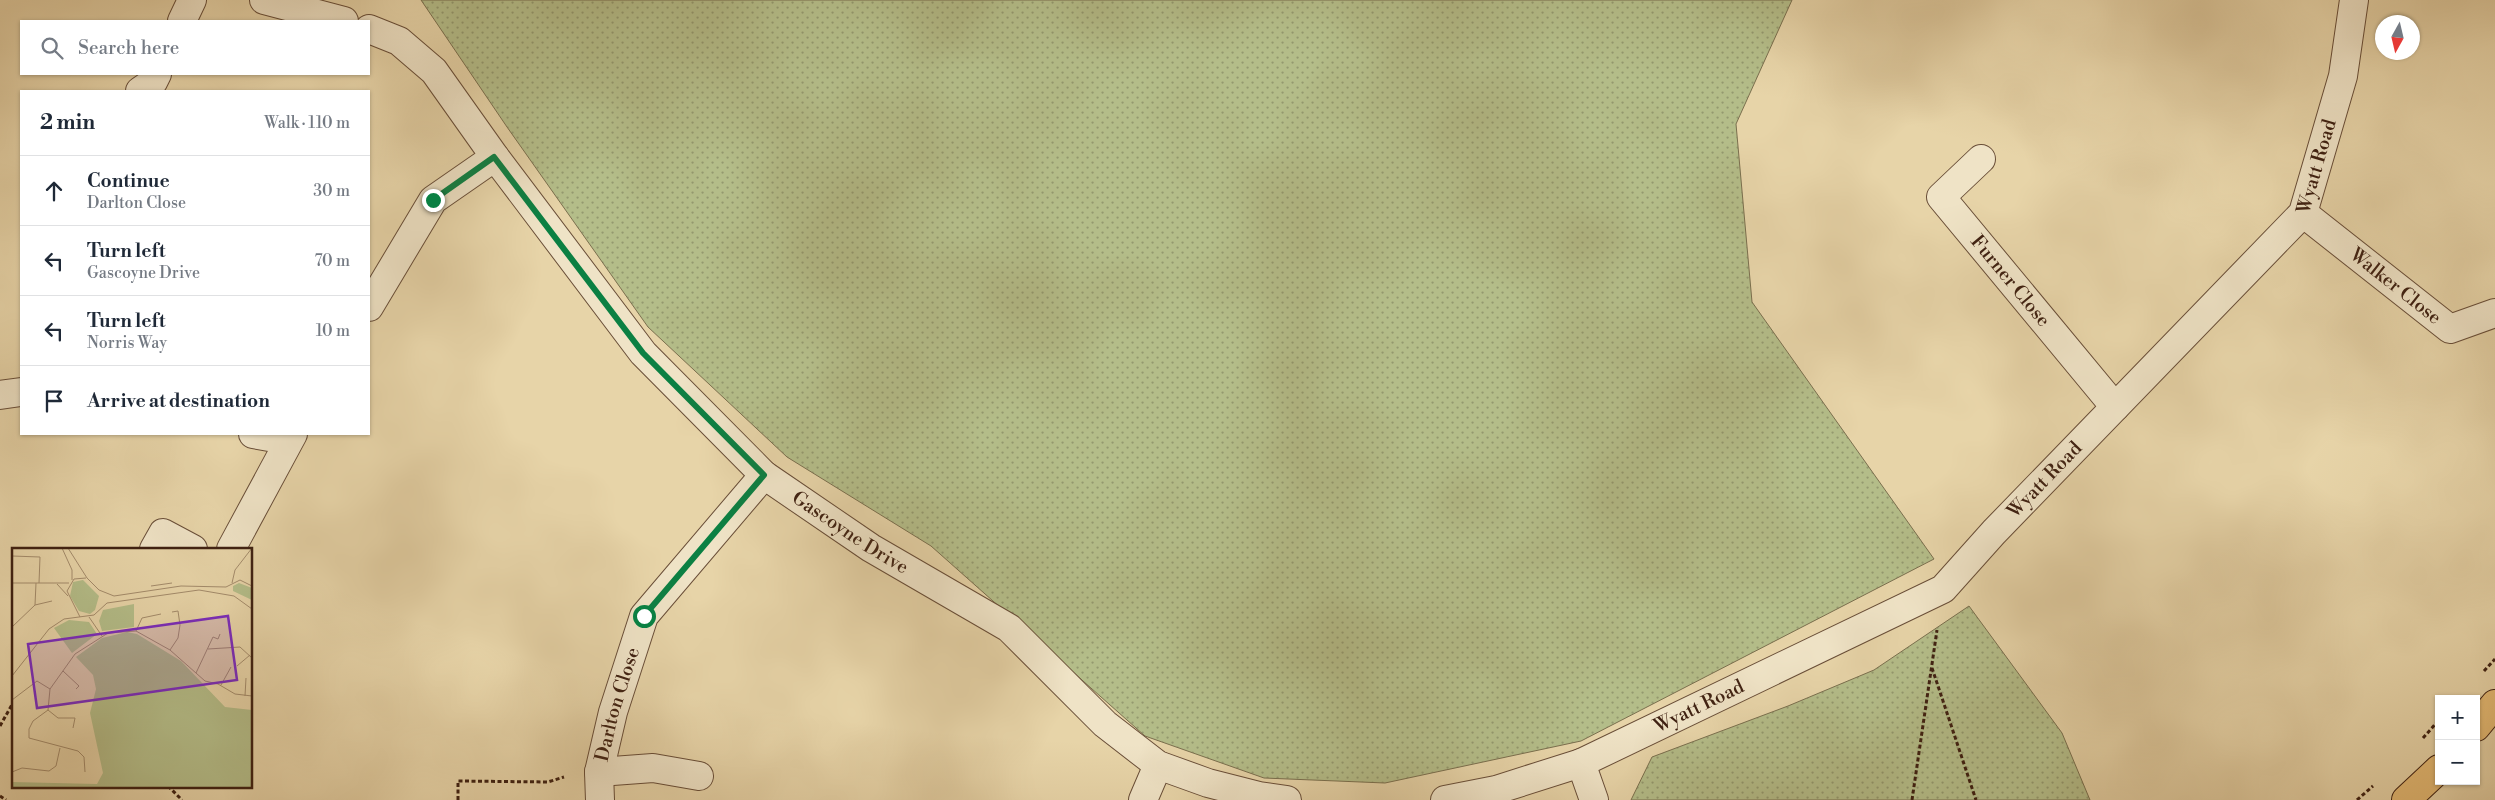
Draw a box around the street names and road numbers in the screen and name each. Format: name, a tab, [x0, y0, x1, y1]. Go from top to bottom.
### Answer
street label: Wyatt Road	[2291, 116, 2342, 217]
street label: Furner Close	[1965, 230, 2055, 332]
street label: Walker Close	[2344, 242, 2446, 330]
street label: Wyatt Road	[2001, 436, 2087, 524]
street label: Gascoyne Drive	[787, 486, 913, 579]
street label: Darlton Close	[590, 644, 645, 764]
street label: Wyatt Road	[1649, 674, 1748, 739]

